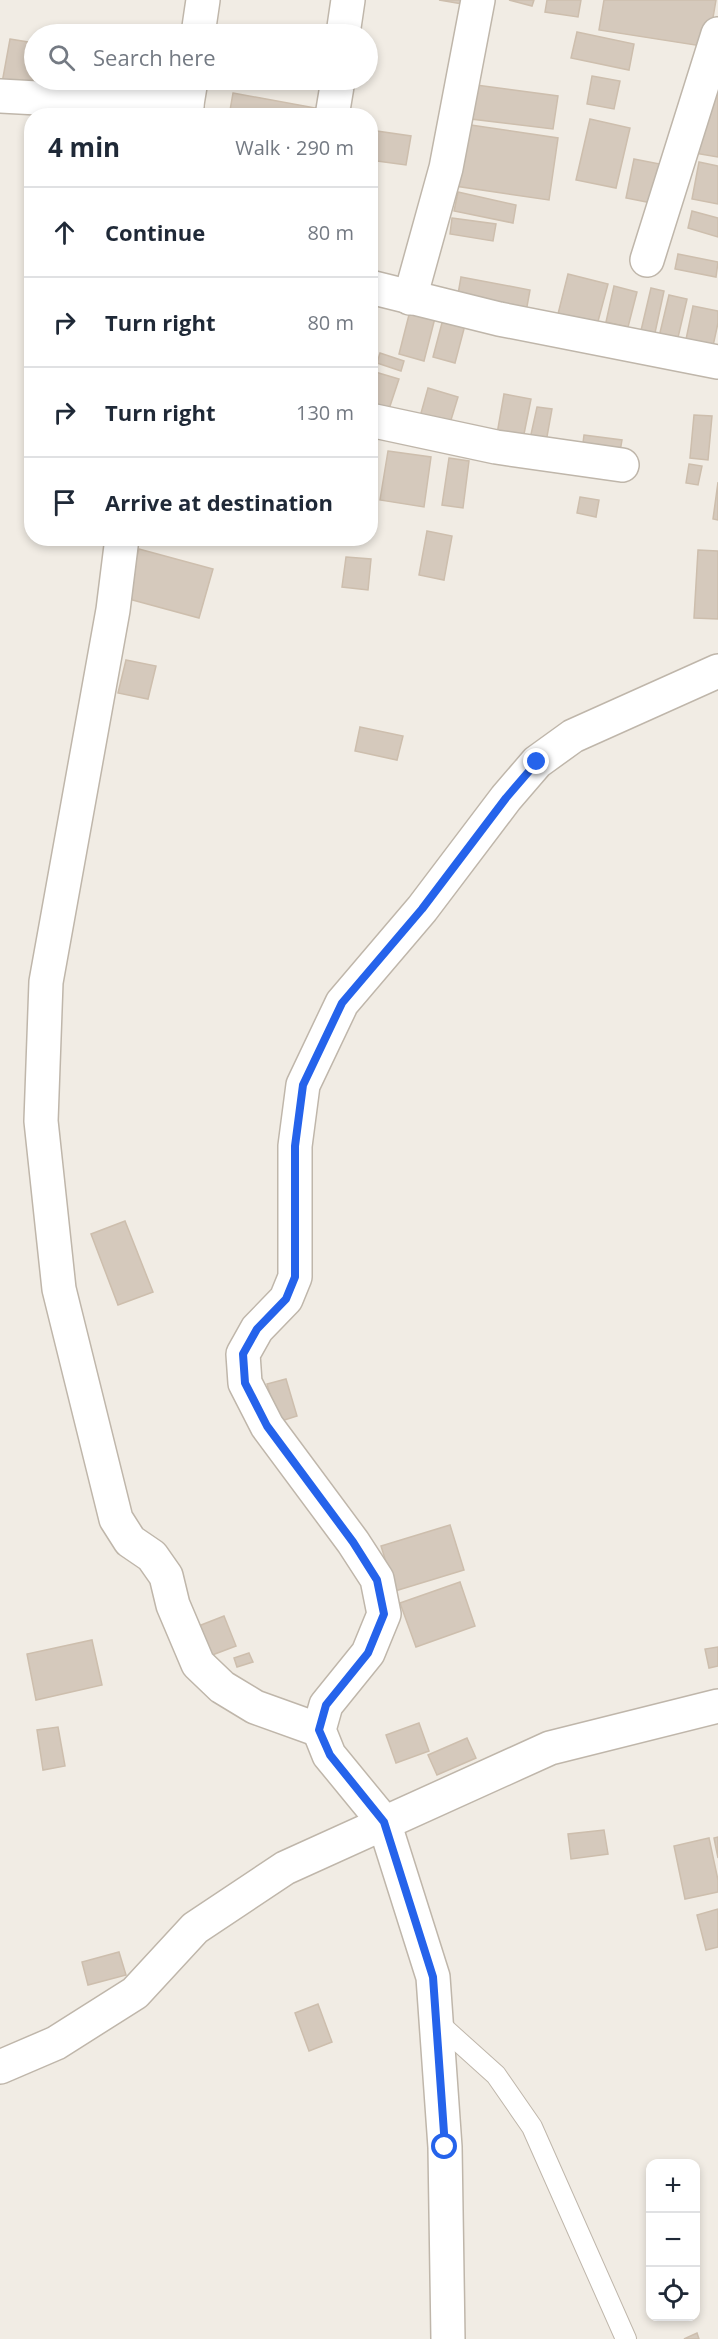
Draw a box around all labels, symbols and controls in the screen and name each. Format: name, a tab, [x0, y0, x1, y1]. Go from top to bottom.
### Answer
search box	[24, 24, 378, 90]
icon: search	[45, 41, 78, 74]
text: Search here	[93, 42, 216, 72]
text: 4 min	[48, 129, 120, 165]
text: Walk · 290 m	[235, 134, 354, 161]
icon: ahead	[48, 216, 81, 249]
text: Continue	[105, 217, 205, 247]
text: 80 m	[307, 219, 354, 246]
icon: right	[48, 306, 81, 339]
text: Turn right	[105, 307, 216, 337]
text: 80 m	[307, 309, 354, 336]
icon: right	[48, 396, 81, 429]
text: Turn right	[105, 397, 216, 427]
text: 130 m	[296, 399, 354, 426]
icon: arrive	[48, 486, 81, 519]
text: Arrive at destination	[105, 487, 333, 517]
route end	[523, 748, 549, 774]
route start	[431, 2133, 457, 2159]
map controls	[646, 2159, 700, 2321]
button: +	[646, 2159, 700, 2213]
button: −	[646, 2213, 700, 2267]
button: locate	[646, 2267, 700, 2321]

